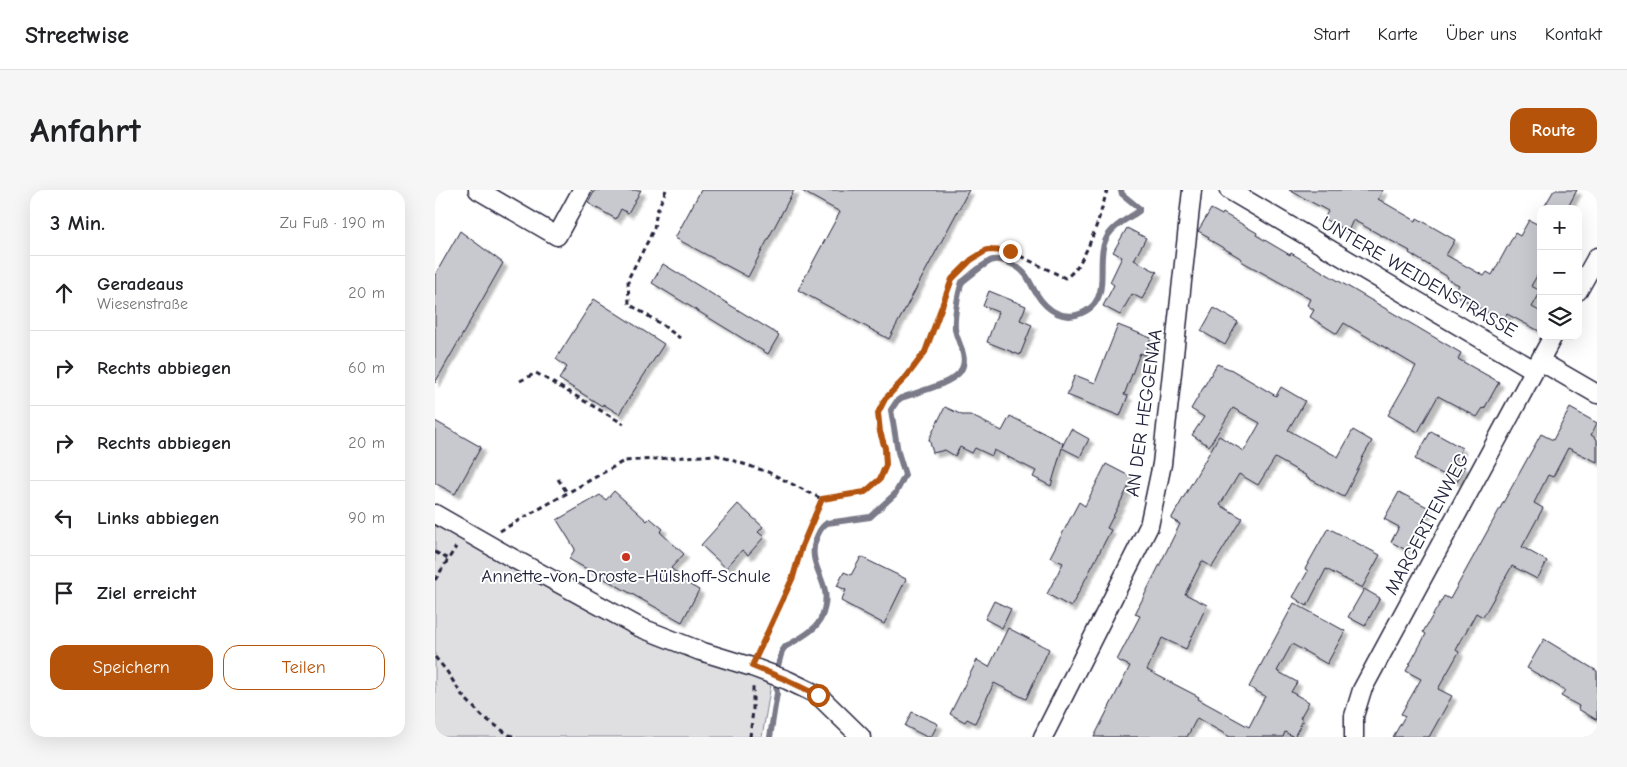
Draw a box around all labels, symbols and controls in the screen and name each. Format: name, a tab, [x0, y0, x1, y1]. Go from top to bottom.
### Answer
text: Streetwise	[25, 21, 129, 49]
text: Start	[1313, 24, 1350, 45]
text: Karte	[1378, 24, 1418, 45]
text: Über uns	[1446, 24, 1517, 45]
text: Kontakt	[1545, 24, 1602, 45]
button: Route	[1510, 108, 1597, 153]
text: Anfahrt	[30, 110, 141, 151]
map controls	[1537, 205, 1582, 340]
button: +	[1537, 205, 1582, 250]
text: 3 Min.	[50, 211, 105, 235]
street label: UNTERE WEIDENSTRASSE	[1317, 212, 1521, 342]
text: Zu Fuß · 190 m	[280, 214, 385, 232]
route end	[999, 240, 1022, 263]
button: −	[1537, 250, 1582, 295]
text: Geradeaus	[97, 273, 183, 295]
icon: ahead	[50, 279, 78, 307]
text: 20 m	[348, 284, 385, 302]
text: Wiesenstraße	[97, 295, 188, 313]
button: layers	[1537, 295, 1582, 340]
street label: AN DER HEGGENAA	[1121, 328, 1167, 498]
icon: right	[50, 354, 78, 382]
text: Rechts abbiegen	[97, 357, 231, 379]
text: 60 m	[348, 359, 385, 377]
icon: right	[50, 429, 78, 457]
text: Rechts abbiegen	[97, 432, 231, 454]
text: 20 m	[348, 434, 385, 452]
street label: MARGERITENWEG	[1380, 449, 1474, 599]
icon: left	[50, 504, 78, 532]
text: Links abbiegen	[97, 507, 219, 529]
text: 90 m	[348, 509, 385, 527]
marker: Annette-von-Droste-Hülshoff-Schule	[620, 551, 632, 563]
place label: Annette-von-Droste-Hülshoff-Schule	[481, 565, 771, 587]
icon: arrive	[50, 579, 78, 607]
text: Ziel erreicht	[97, 582, 196, 604]
button: Speichern	[50, 645, 213, 690]
button: Teilen	[223, 645, 385, 690]
route start	[807, 684, 830, 707]

